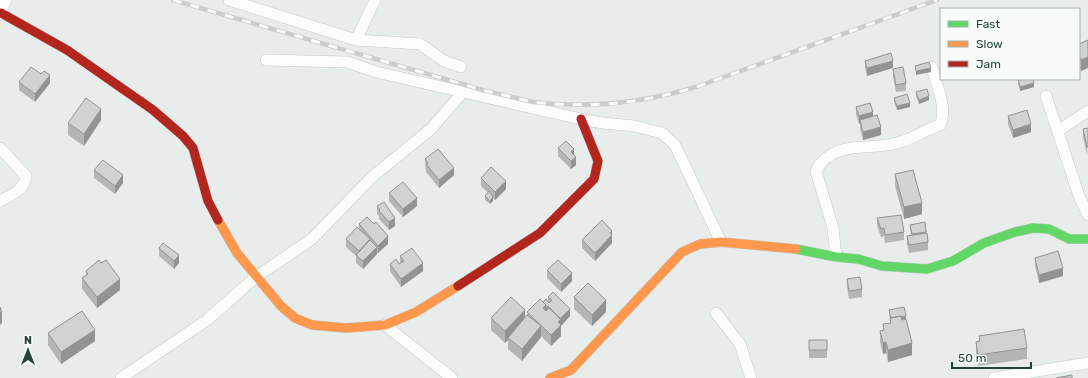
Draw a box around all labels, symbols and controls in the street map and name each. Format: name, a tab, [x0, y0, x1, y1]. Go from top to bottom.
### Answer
legend	[940, 8, 1080, 80]
text: Fast	[976, 17, 1000, 31]
text: Slow	[976, 37, 1003, 51]
text: Jam	[976, 57, 1001, 71]
north arrow	[8, 330, 48, 370]
text: N	[24, 334, 32, 347]
scale bar	[952, 344, 1031, 370]
text: 50 m	[958, 351, 986, 365]

